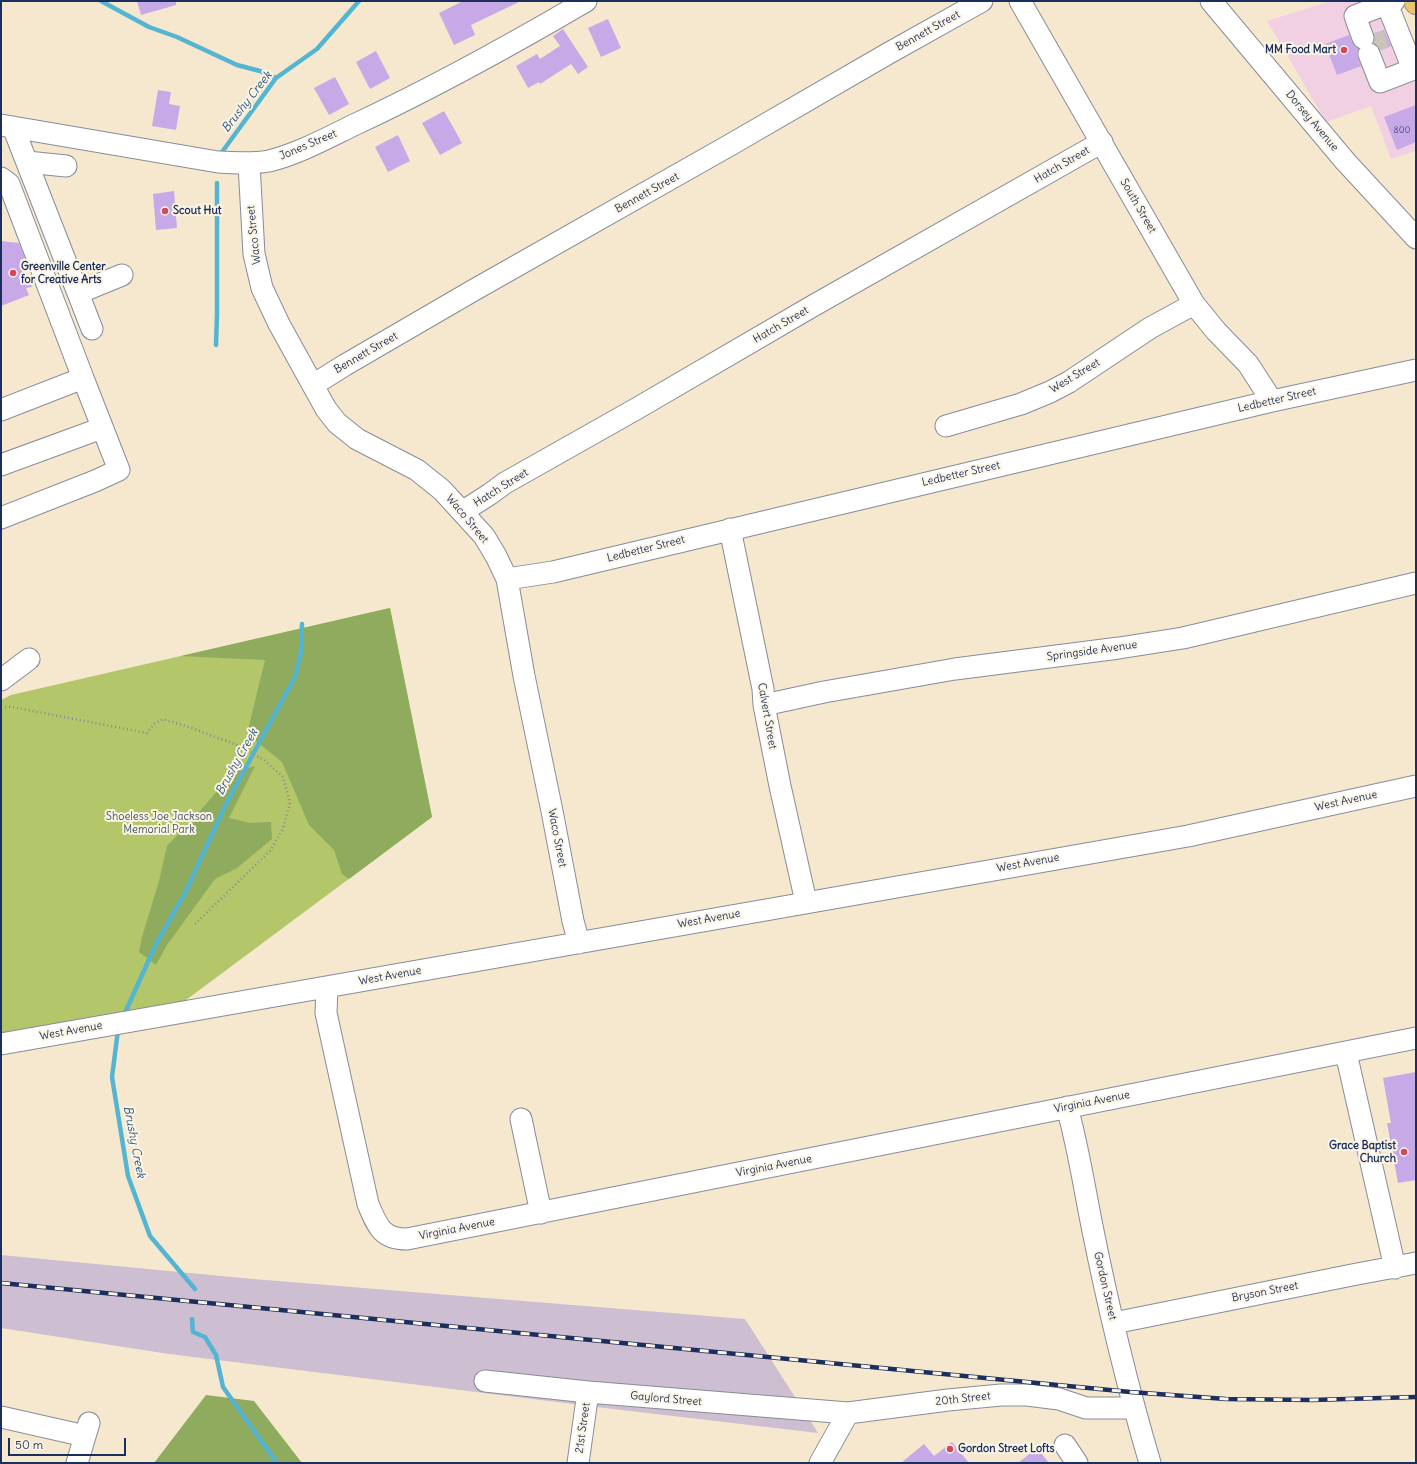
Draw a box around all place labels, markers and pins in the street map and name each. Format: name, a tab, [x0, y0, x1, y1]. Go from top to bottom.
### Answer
place label: MM Food Mart	[1265, 43, 1336, 57]
marker: MM Food Mart	[1339, 45, 1349, 55]
place label: Scout Hut	[173, 204, 222, 218]
marker: Scout Hut	[160, 206, 170, 216]
place label: Greenville Center for Creative Arts	[21, 260, 106, 286]
marker: Greenville Center for Creative Arts	[8, 268, 18, 278]
place label: Grace Baptist Church	[1329, 1139, 1396, 1165]
marker: Grace Baptist Church	[1399, 1147, 1409, 1157]
place label: Gordon Street Lofts	[958, 1442, 1054, 1456]
marker: Gordon Street Lofts	[945, 1444, 955, 1454]

